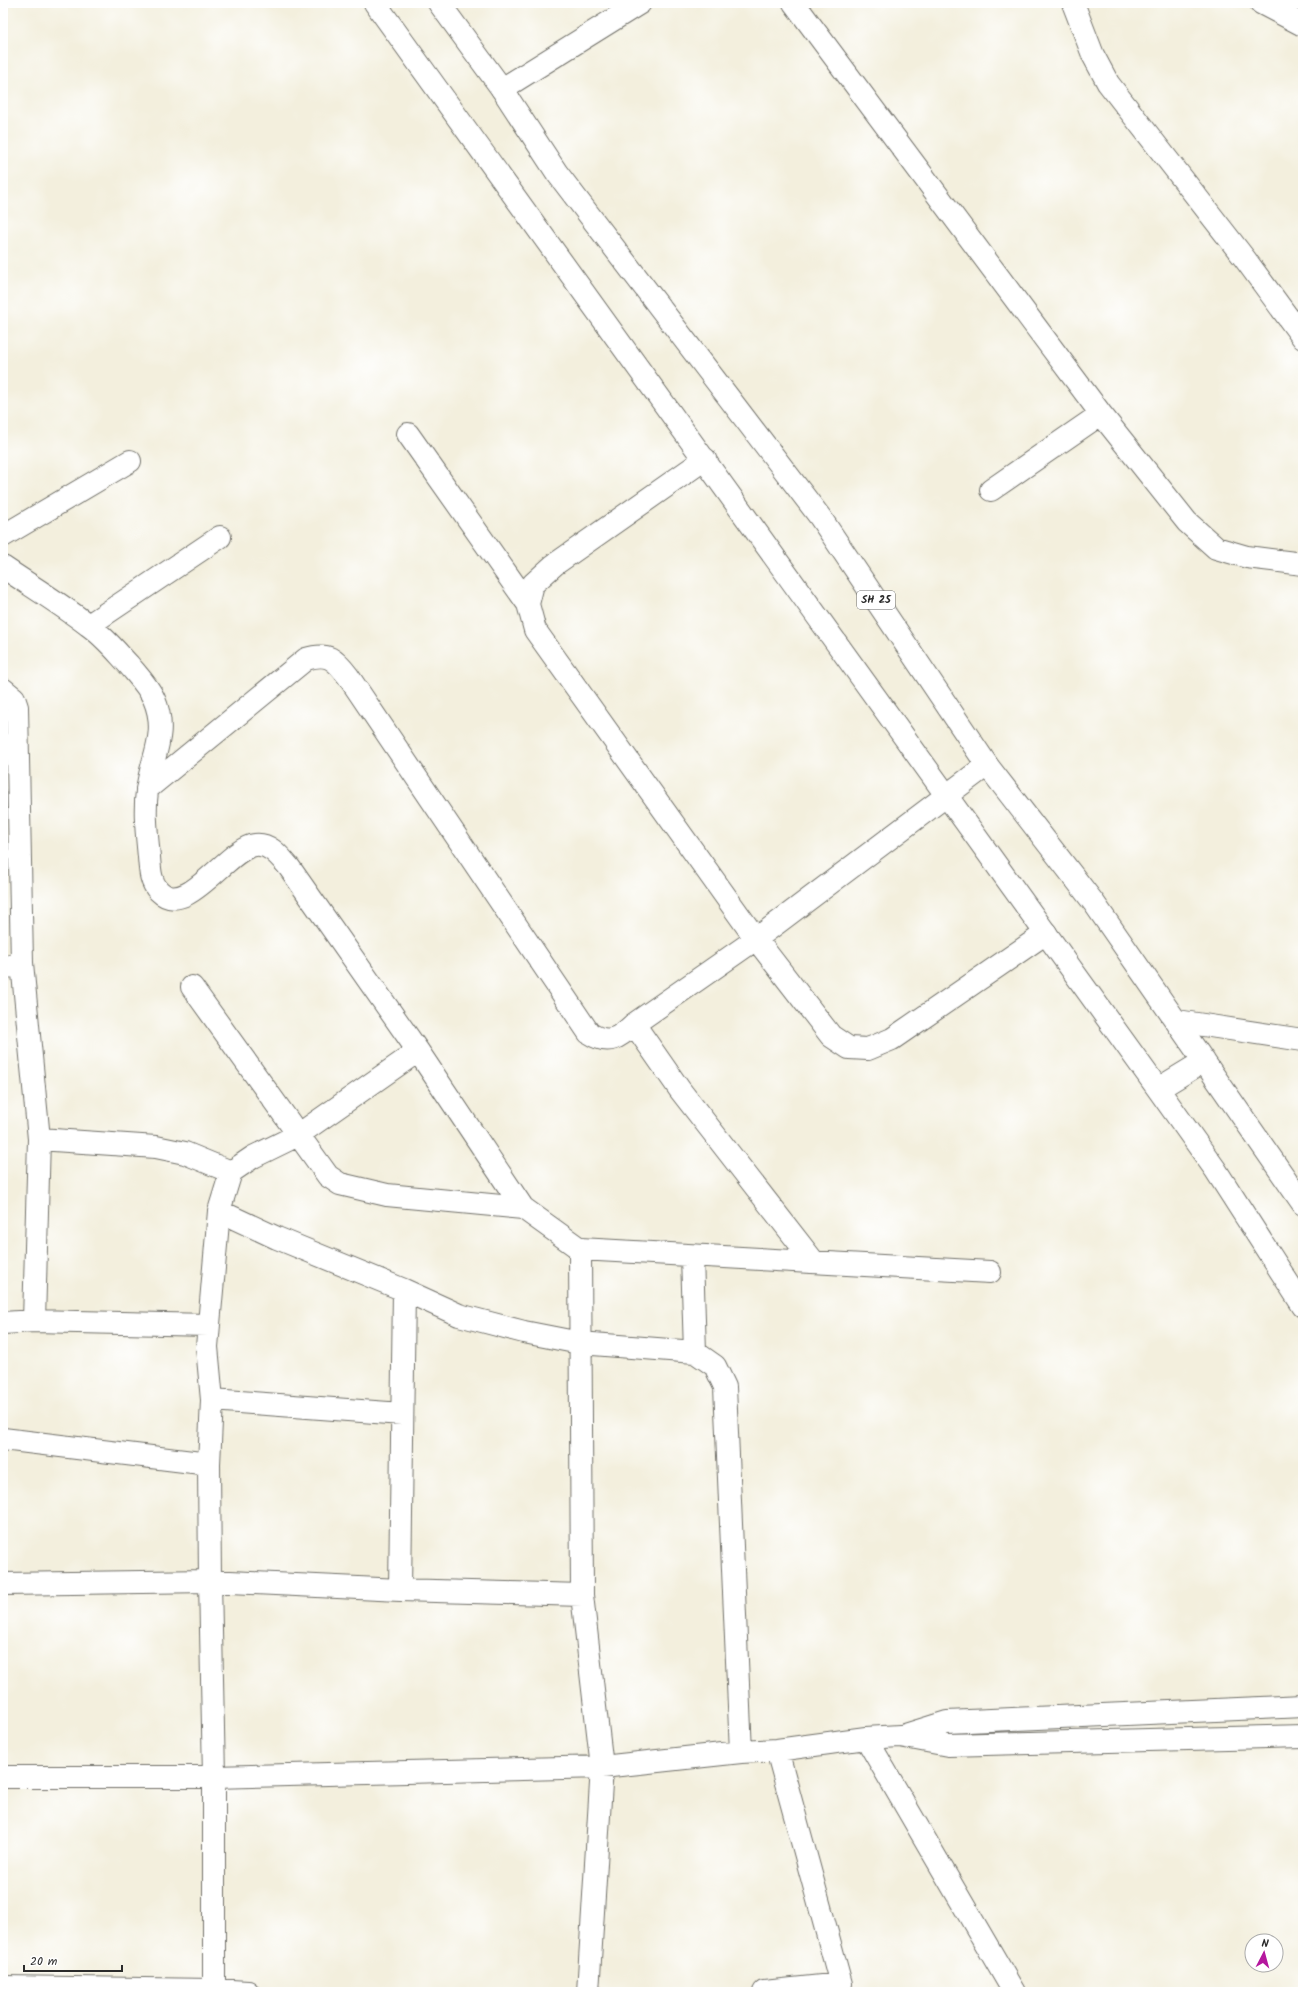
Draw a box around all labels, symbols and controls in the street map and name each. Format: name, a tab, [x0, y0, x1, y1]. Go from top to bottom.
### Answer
road number: SH 25	[857, 591, 895, 609]
north arrow	[1244, 1933, 1284, 1973]
text: N	[1261, 1935, 1269, 1953]
scale bar	[24, 1947, 122, 1973]
text: 20 m	[30, 1952, 58, 1971]

